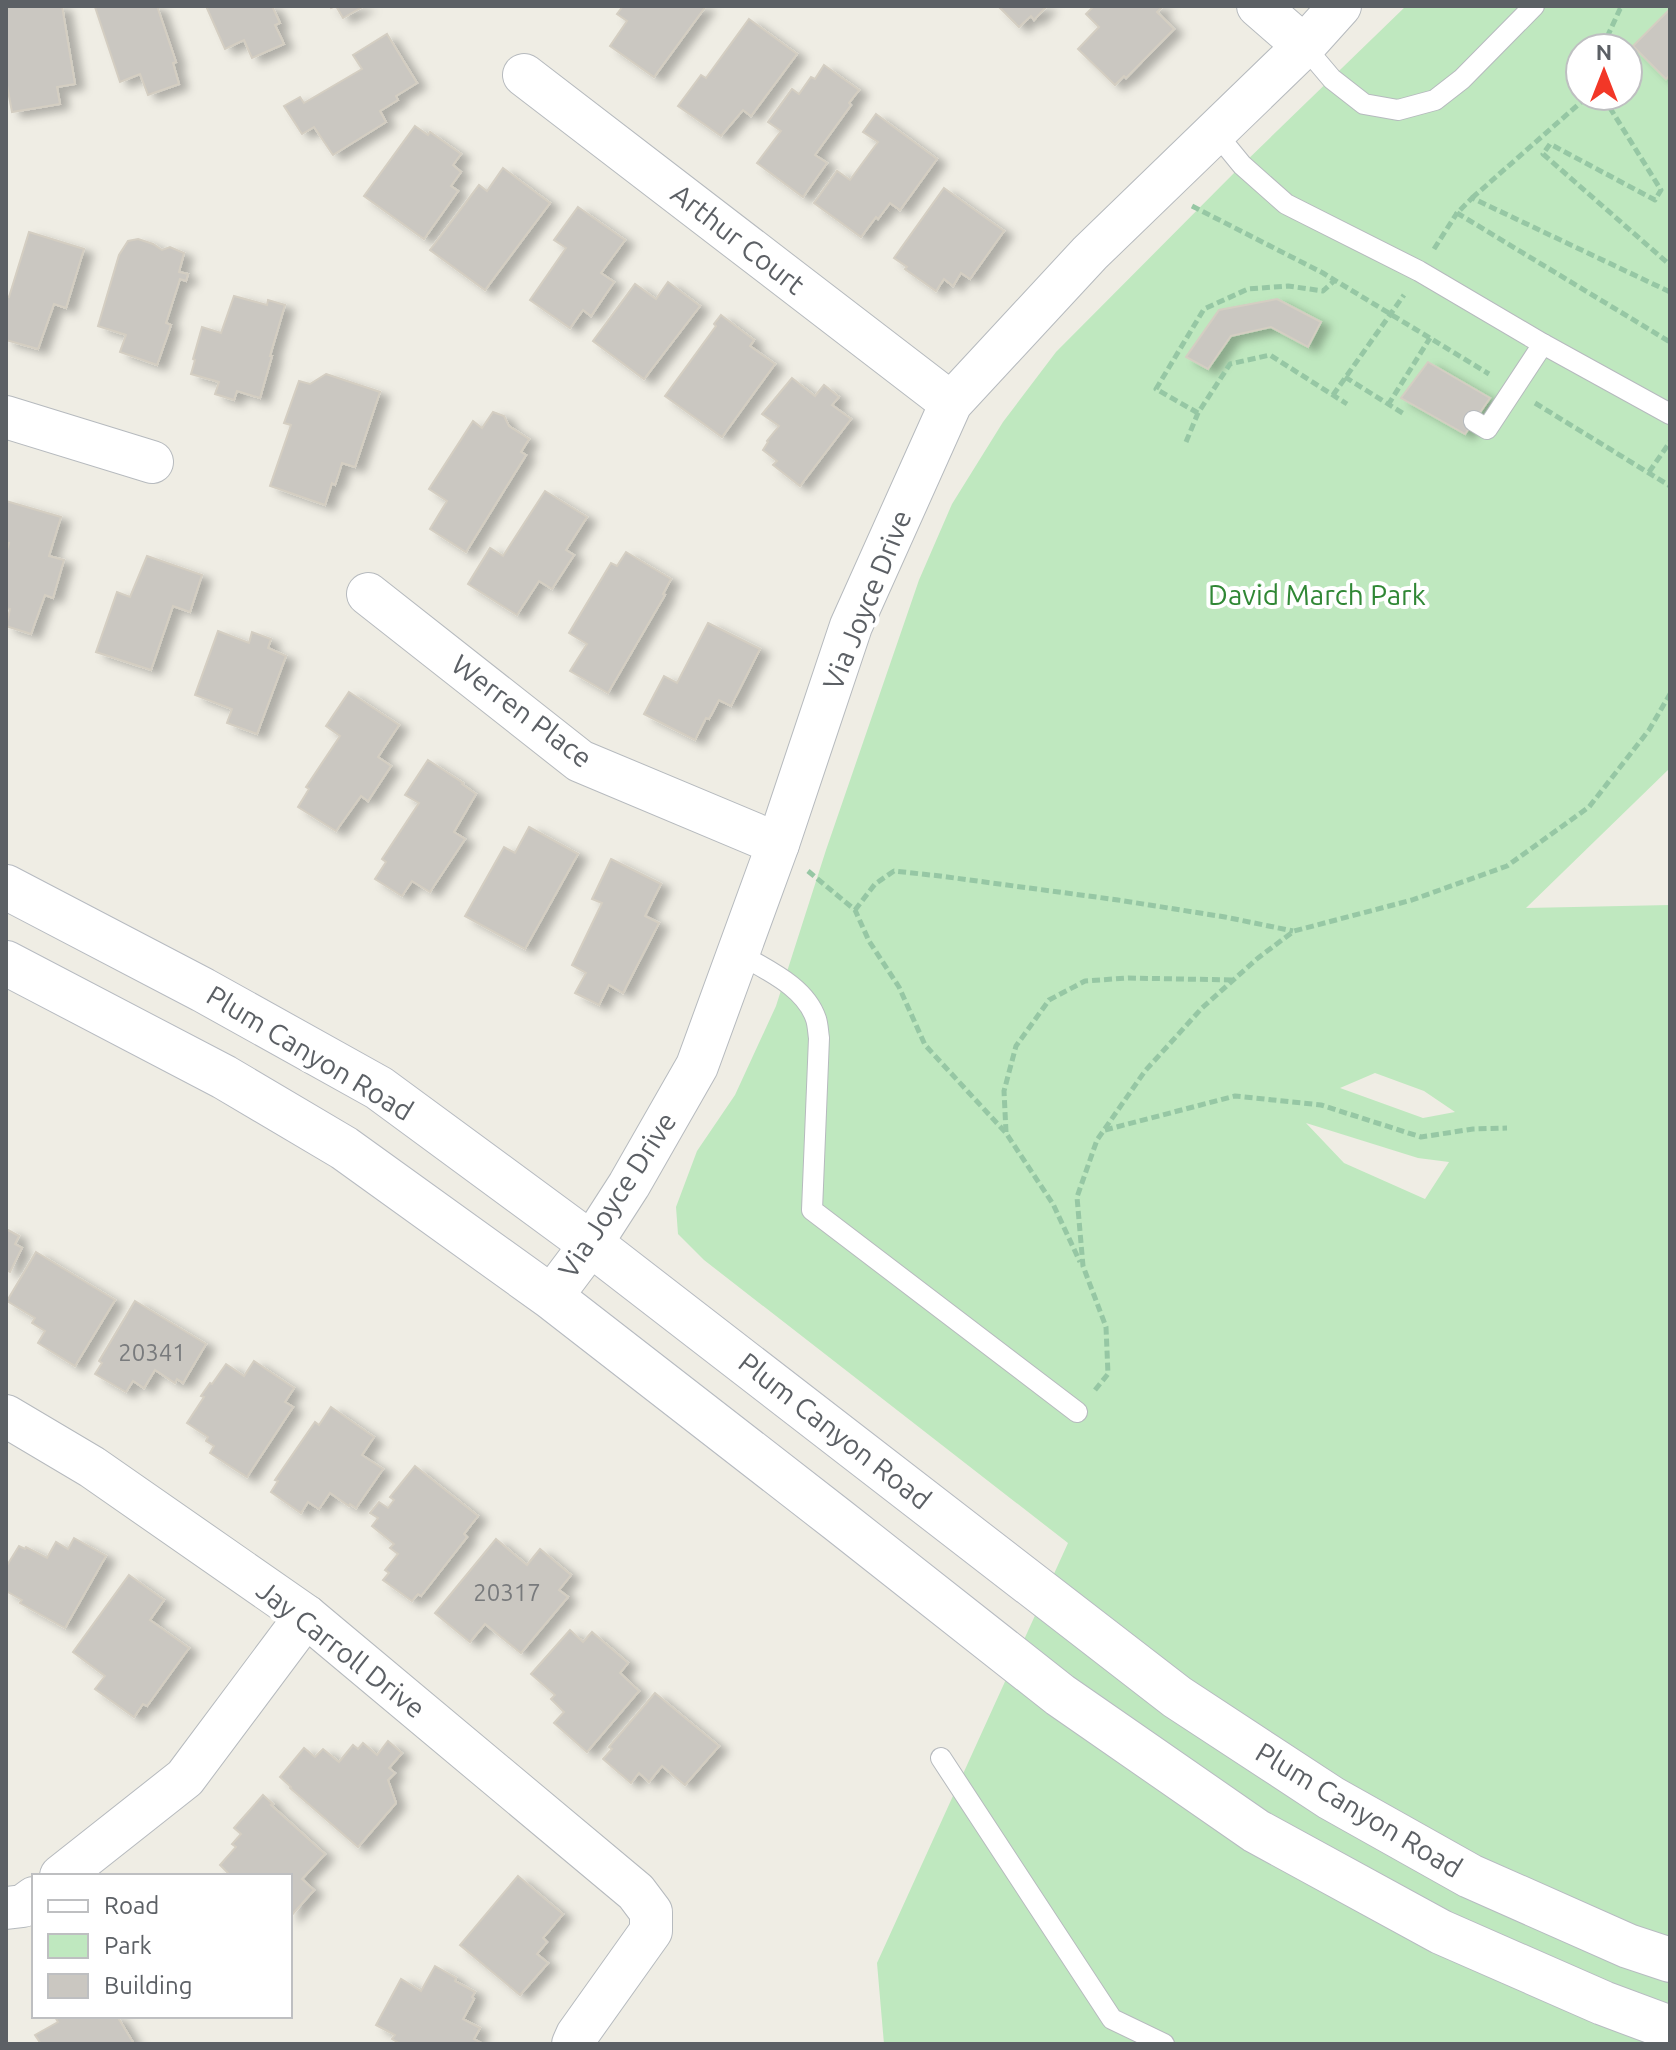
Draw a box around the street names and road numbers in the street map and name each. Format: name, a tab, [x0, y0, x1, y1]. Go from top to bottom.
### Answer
street label: Arthur Court	[666, 177, 811, 300]
street label: Via Joyce Drive	[816, 506, 917, 694]
street label: Werren Place	[446, 648, 598, 773]
street label: Plum Canyon Road	[202, 979, 419, 1126]
street label: Via Joyce Drive	[552, 1106, 682, 1283]
street label: Plum Canyon Road	[733, 1346, 937, 1515]
street label: Jay Carroll Drive	[251, 1573, 431, 1724]
street label: Plum Canyon Road	[1251, 1736, 1468, 1883]

